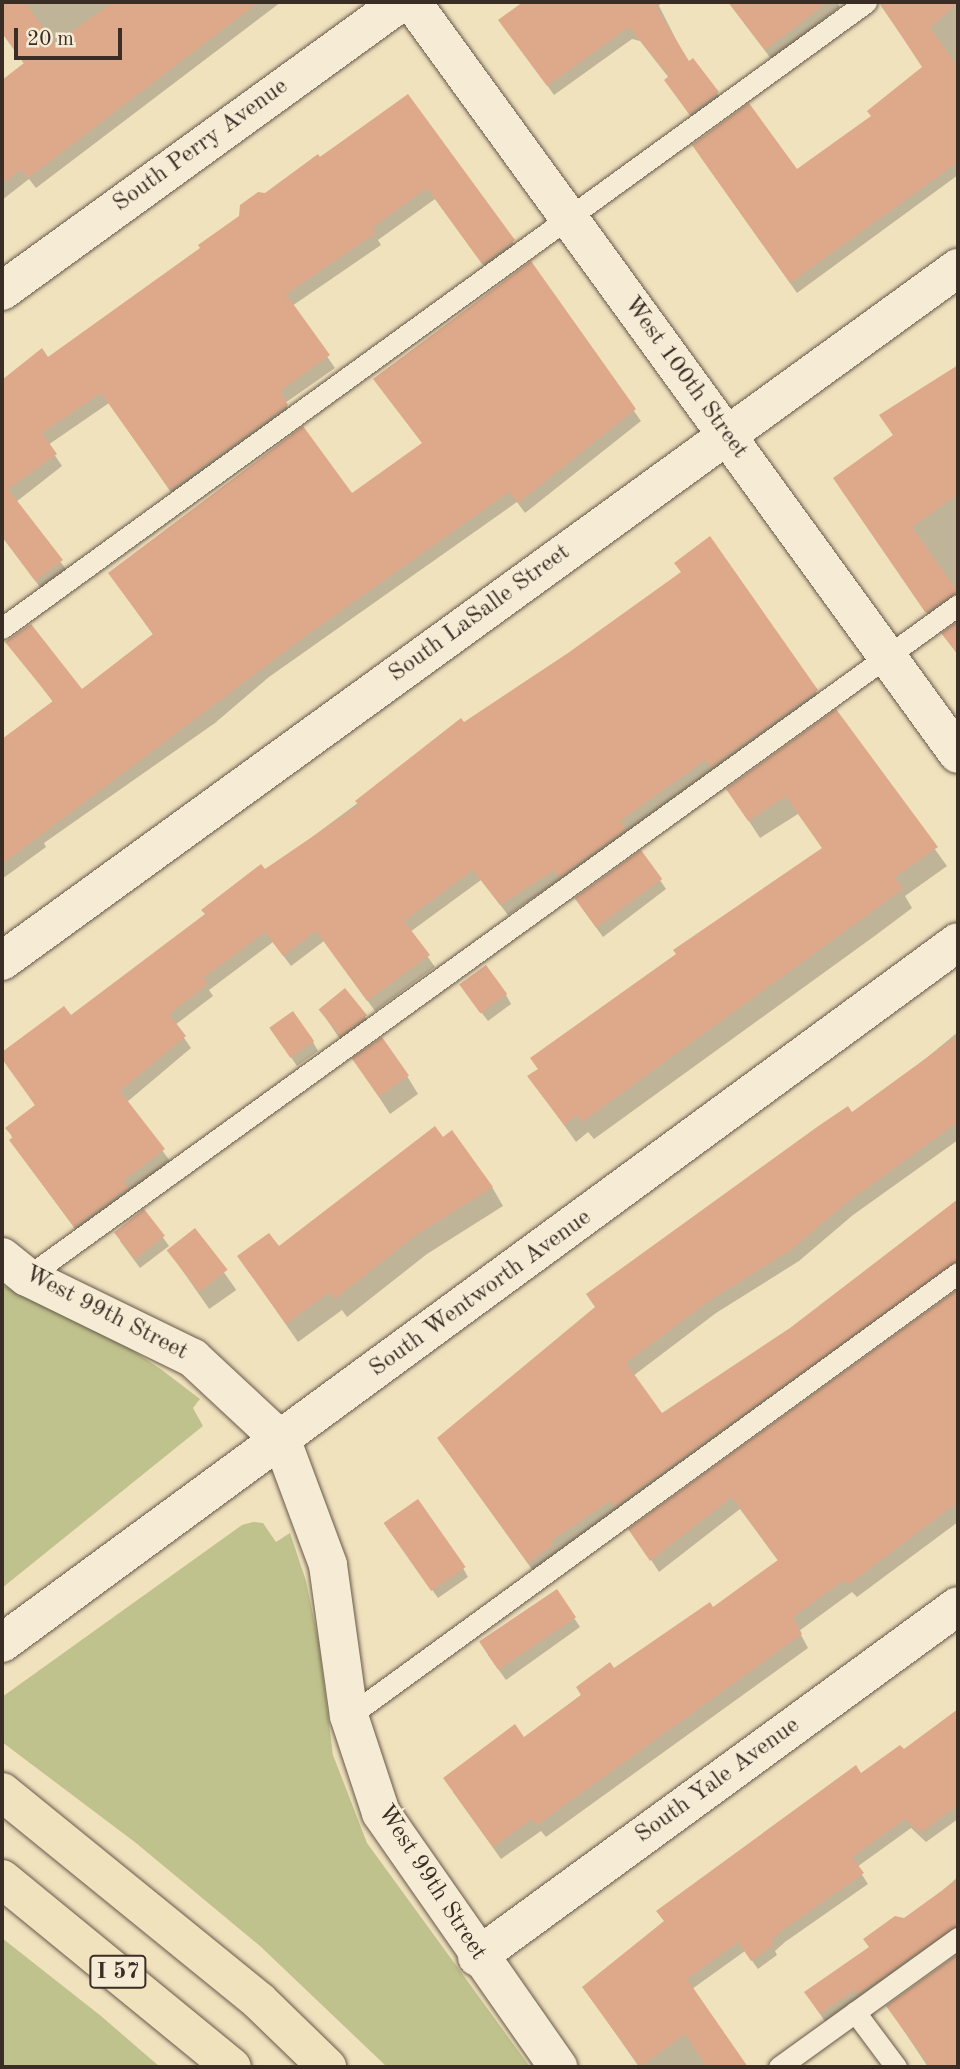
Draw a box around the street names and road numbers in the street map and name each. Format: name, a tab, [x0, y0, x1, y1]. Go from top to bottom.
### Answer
street label: South Perry Avenue	[108, 73, 294, 219]
street label: West 100th Street	[616, 291, 754, 465]
street label: South LaSalle Street	[384, 539, 576, 689]
street label: South Wentworth Avenue	[364, 1204, 598, 1384]
street label: West 99th Street	[19, 1260, 193, 1368]
street label: South Yale Avenue	[630, 1712, 806, 1850]
street label: West 99th Street	[370, 1800, 492, 1966]
road number: I 57	[88, 1952, 148, 1992]

